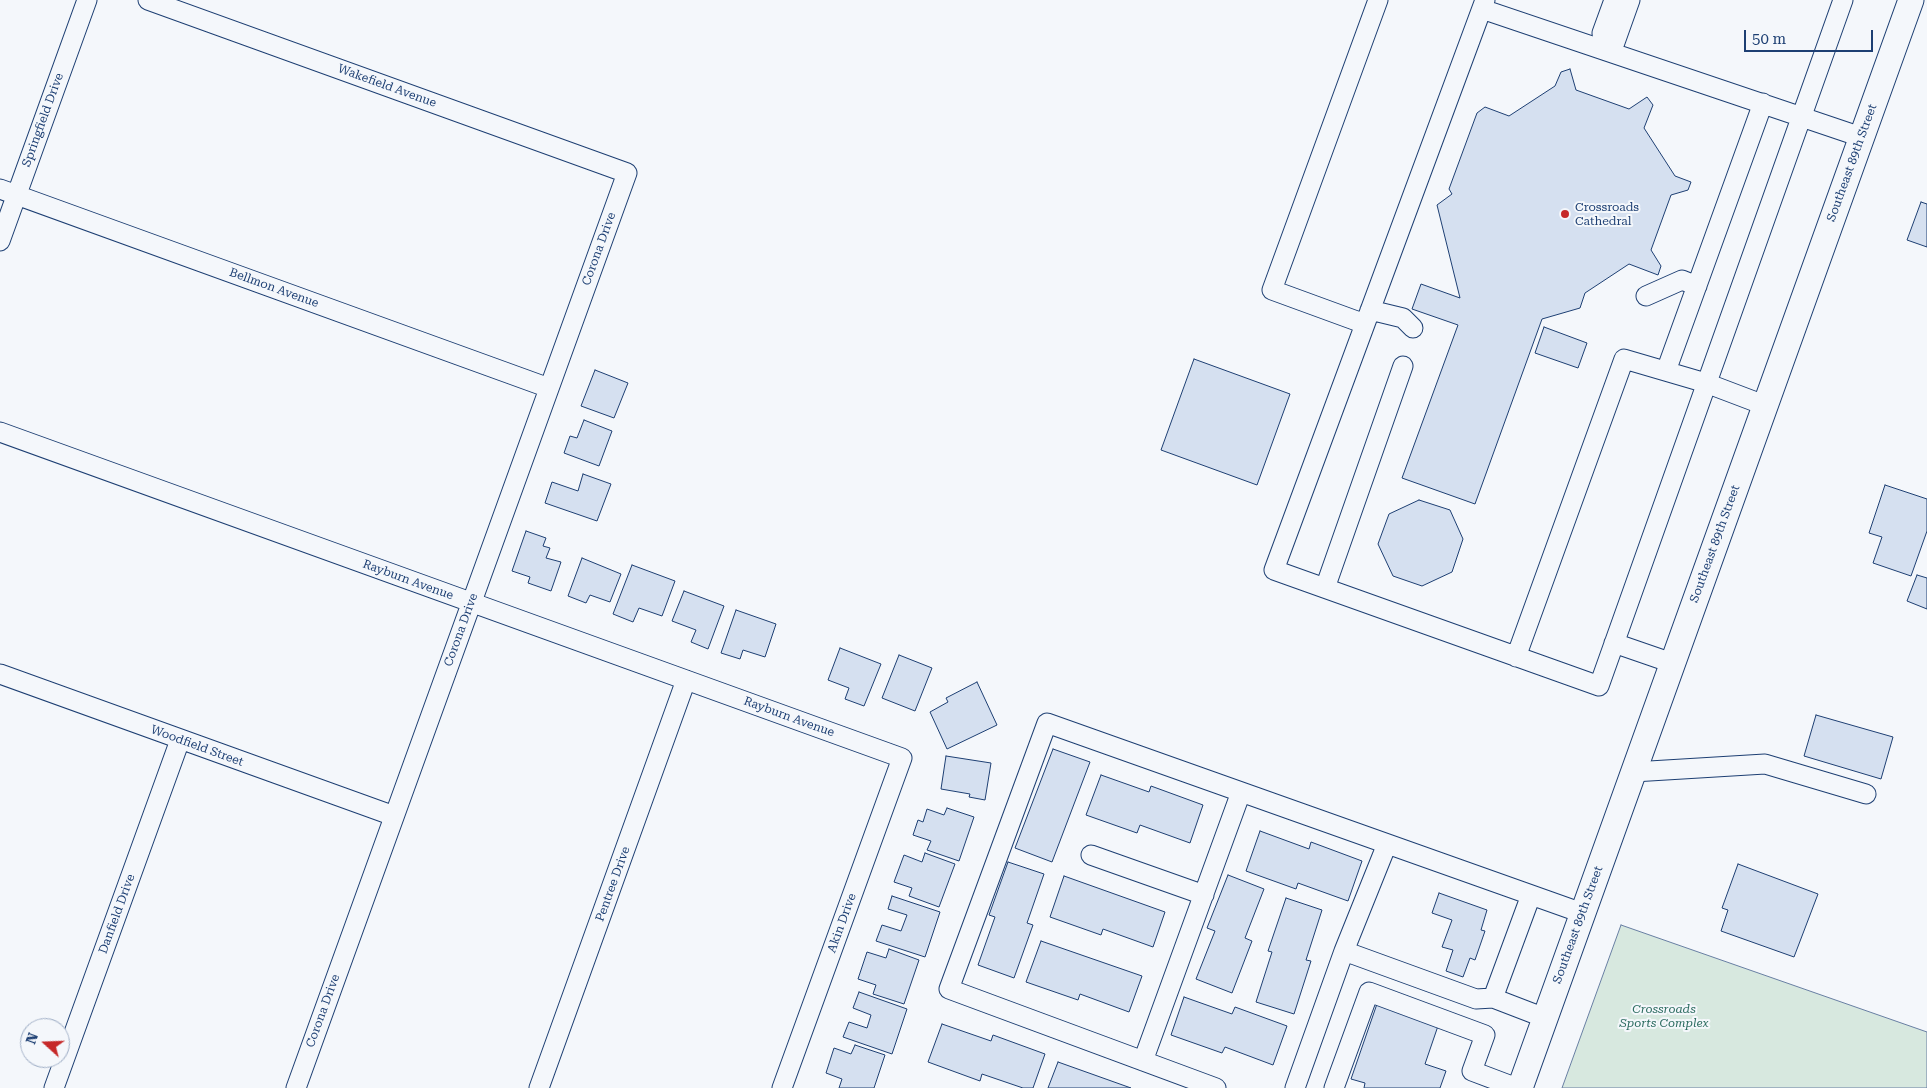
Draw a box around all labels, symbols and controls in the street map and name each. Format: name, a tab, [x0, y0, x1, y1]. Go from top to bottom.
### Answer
scale bar	[1747, 20, 1876, 52]
text: 50 m	[1752, 30, 1786, 48]
street label: Wakefield Avenue	[336, 61, 438, 111]
street label: Springfield Drive	[19, 71, 67, 169]
street label: Southeast 89th Street	[1824, 102, 1880, 224]
place label: Crossroads Cathedral	[1575, 200, 1639, 228]
marker: Crossroads Cathedral	[1559, 208, 1571, 220]
street label: Corona Drive	[579, 210, 619, 288]
street label: Bellmon Avenue	[227, 265, 321, 311]
street label: Southeast 89th Street	[1687, 483, 1743, 605]
street label: Rayburn Avenue	[361, 557, 455, 603]
street label: Corona Drive	[441, 591, 481, 669]
street label: Rayburn Avenue	[742, 694, 836, 740]
street label: Woodfield Street	[149, 723, 245, 769]
street label: Pentree Drive	[593, 845, 633, 923]
street label: Southeast 89th Street	[1550, 864, 1606, 986]
street label: Danfield Drive	[96, 872, 138, 956]
street label: Akin Drive	[825, 891, 859, 955]
street label: Corona Drive	[303, 972, 343, 1050]
park label: Crossroads Sports Complex	[1620, 1002, 1708, 1030]
north arrow	[20, 1018, 70, 1068]
text: N	[22, 1030, 41, 1046]

